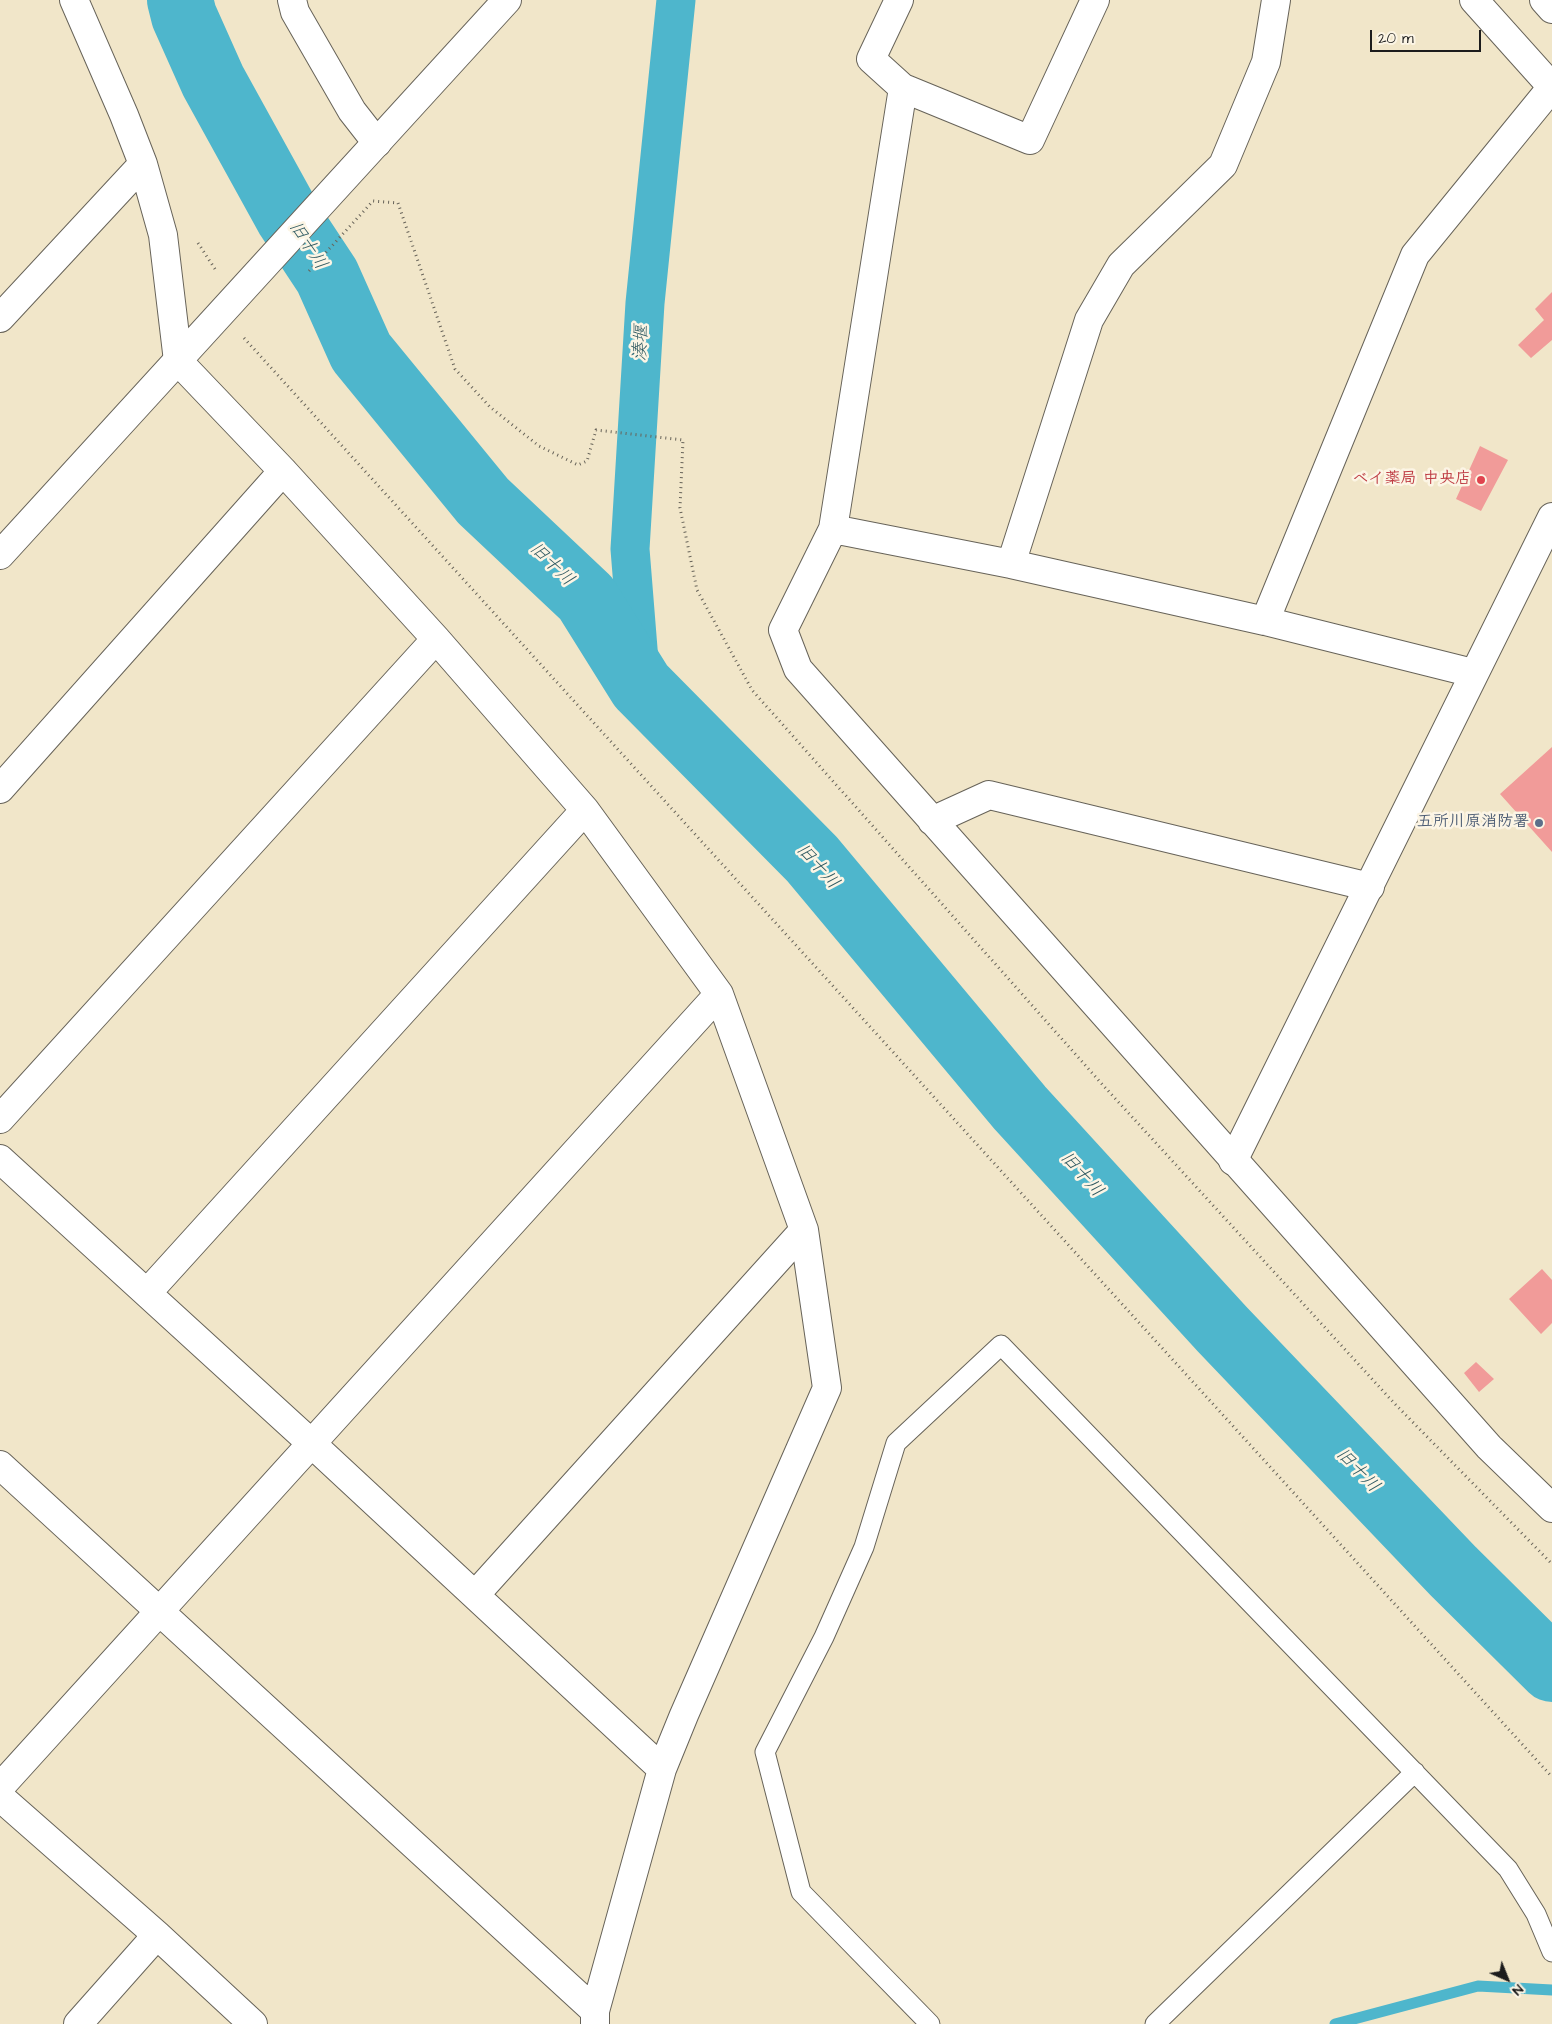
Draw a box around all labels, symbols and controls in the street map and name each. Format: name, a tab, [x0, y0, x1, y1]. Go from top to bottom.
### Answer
scale bar	[1372, 20, 1483, 52]
text: 20 m	[1378, 28, 1414, 49]
water label: 旧十川	[283, 217, 331, 275]
water label: 湊堰	[630, 324, 654, 362]
place label: ベイ薬局 中央店	[1353, 470, 1471, 490]
marker: ベイ薬局 中央店	[1475, 474, 1487, 486]
water label: 旧十川	[524, 538, 578, 592]
place label: 五所川原消防署	[1417, 813, 1529, 833]
marker: 五所川原消防署	[1533, 817, 1545, 829]
water label: 旧十川	[791, 840, 843, 894]
water label: 旧十川	[1055, 1148, 1107, 1202]
water label: 旧十川	[1330, 1444, 1384, 1498]
north arrow	[1482, 1954, 1532, 2004]
text: N	[1507, 1980, 1528, 2000]

